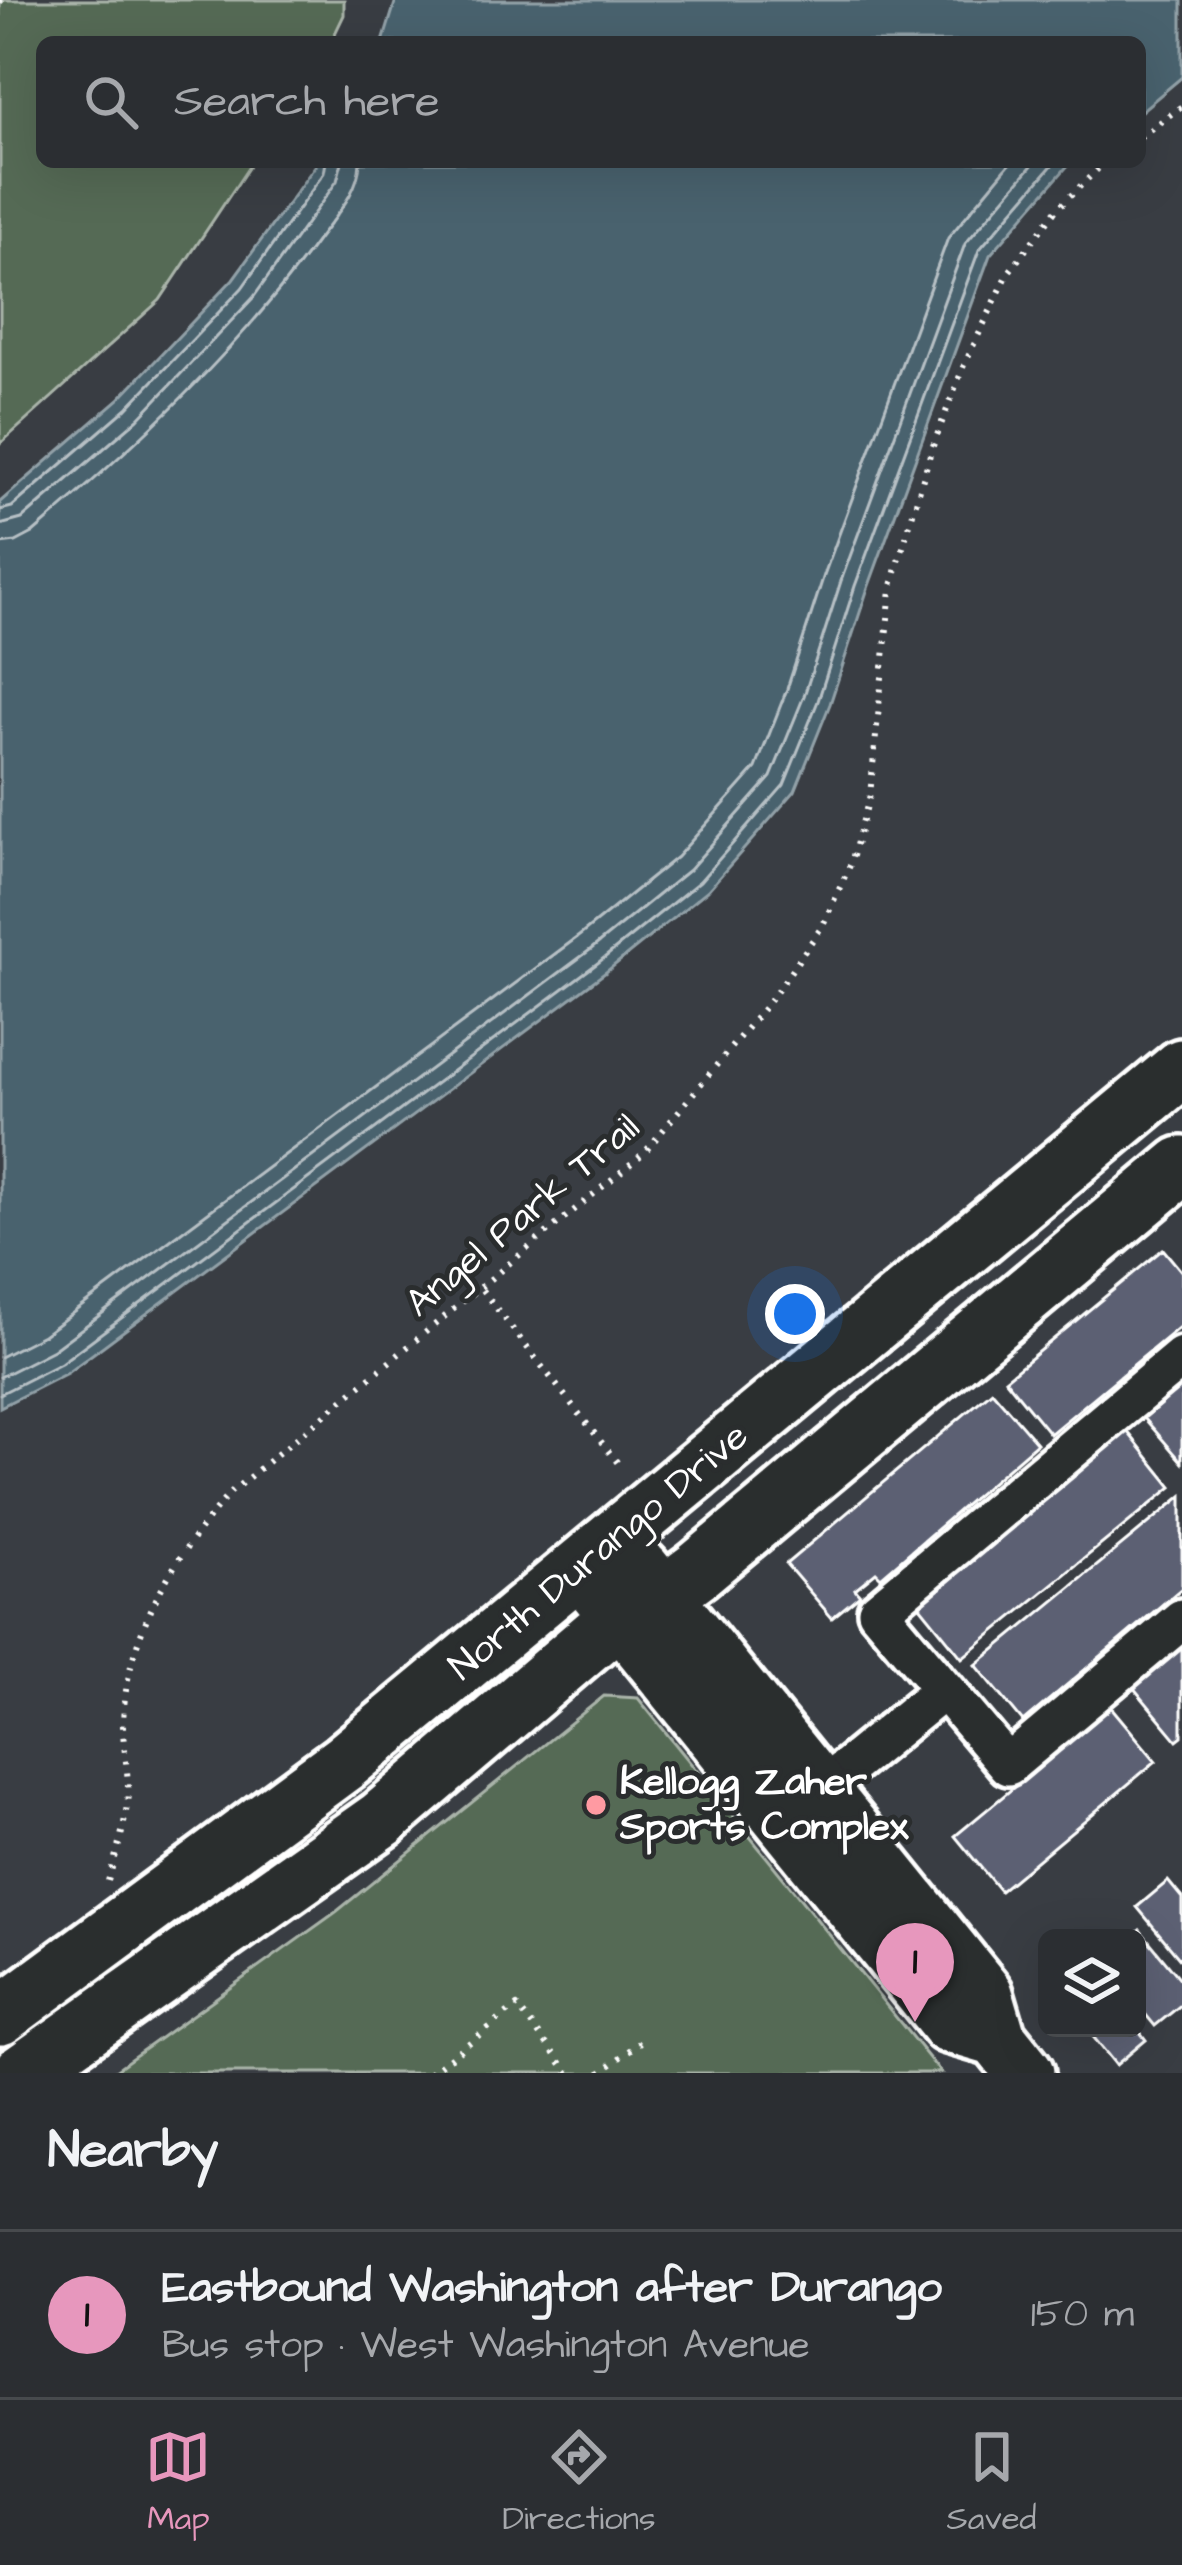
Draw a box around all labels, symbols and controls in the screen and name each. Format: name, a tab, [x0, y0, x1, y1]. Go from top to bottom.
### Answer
search box	[36, 36, 1146, 168]
icon: search	[78, 69, 144, 135]
text: Search here	[174, 71, 440, 133]
street label: Angel Park Trail	[394, 1102, 652, 1330]
your location	[765, 1284, 825, 1344]
street label: North Durango Drive	[438, 1410, 760, 1694]
place label: Kellogg Zaher Sports Complex	[619, 1756, 909, 1855]
marker: Kellogg Zaher Sports Complex	[583, 1792, 609, 1818]
pin: 1	[876, 1923, 954, 2022]
map controls	[1038, 1929, 1146, 2037]
button: layers	[1038, 1929, 1146, 2037]
text: Nearby	[48, 2116, 218, 2187]
text: Eastbound Washington after Durango	[162, 2257, 942, 2319]
text: 1	[85, 2288, 90, 2342]
text: 150 m	[1031, 2288, 1134, 2342]
text: Bus stop · West Washington Avenue	[162, 2319, 810, 2373]
tab: Map	[145, 2424, 211, 2542]
tab: Directions	[502, 2424, 656, 2542]
tab: Saved	[947, 2424, 1037, 2542]

